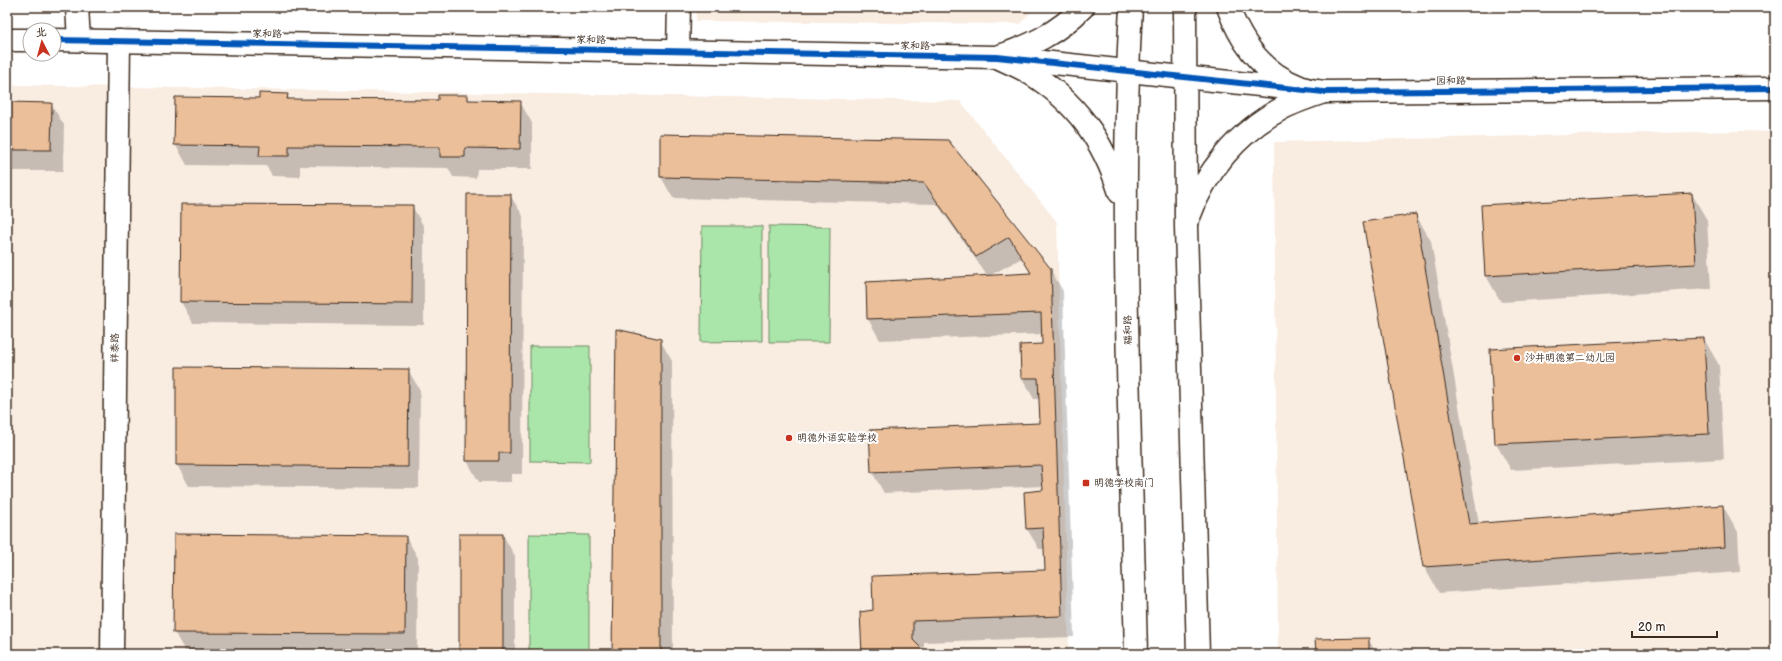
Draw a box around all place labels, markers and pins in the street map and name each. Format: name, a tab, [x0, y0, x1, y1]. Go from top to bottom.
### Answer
place label: 沙井明德第二幼儿园	[1525, 352, 1615, 364]
marker: 沙井明德第二幼儿园	[1512, 353, 1522, 363]
place label: 明德外语实验学校	[797, 432, 877, 444]
marker: 明德外语实验学校	[784, 433, 794, 443]
place label: 明德学校南门	[1094, 477, 1154, 489]
marker: 明德学校南门	[1081, 478, 1091, 488]

